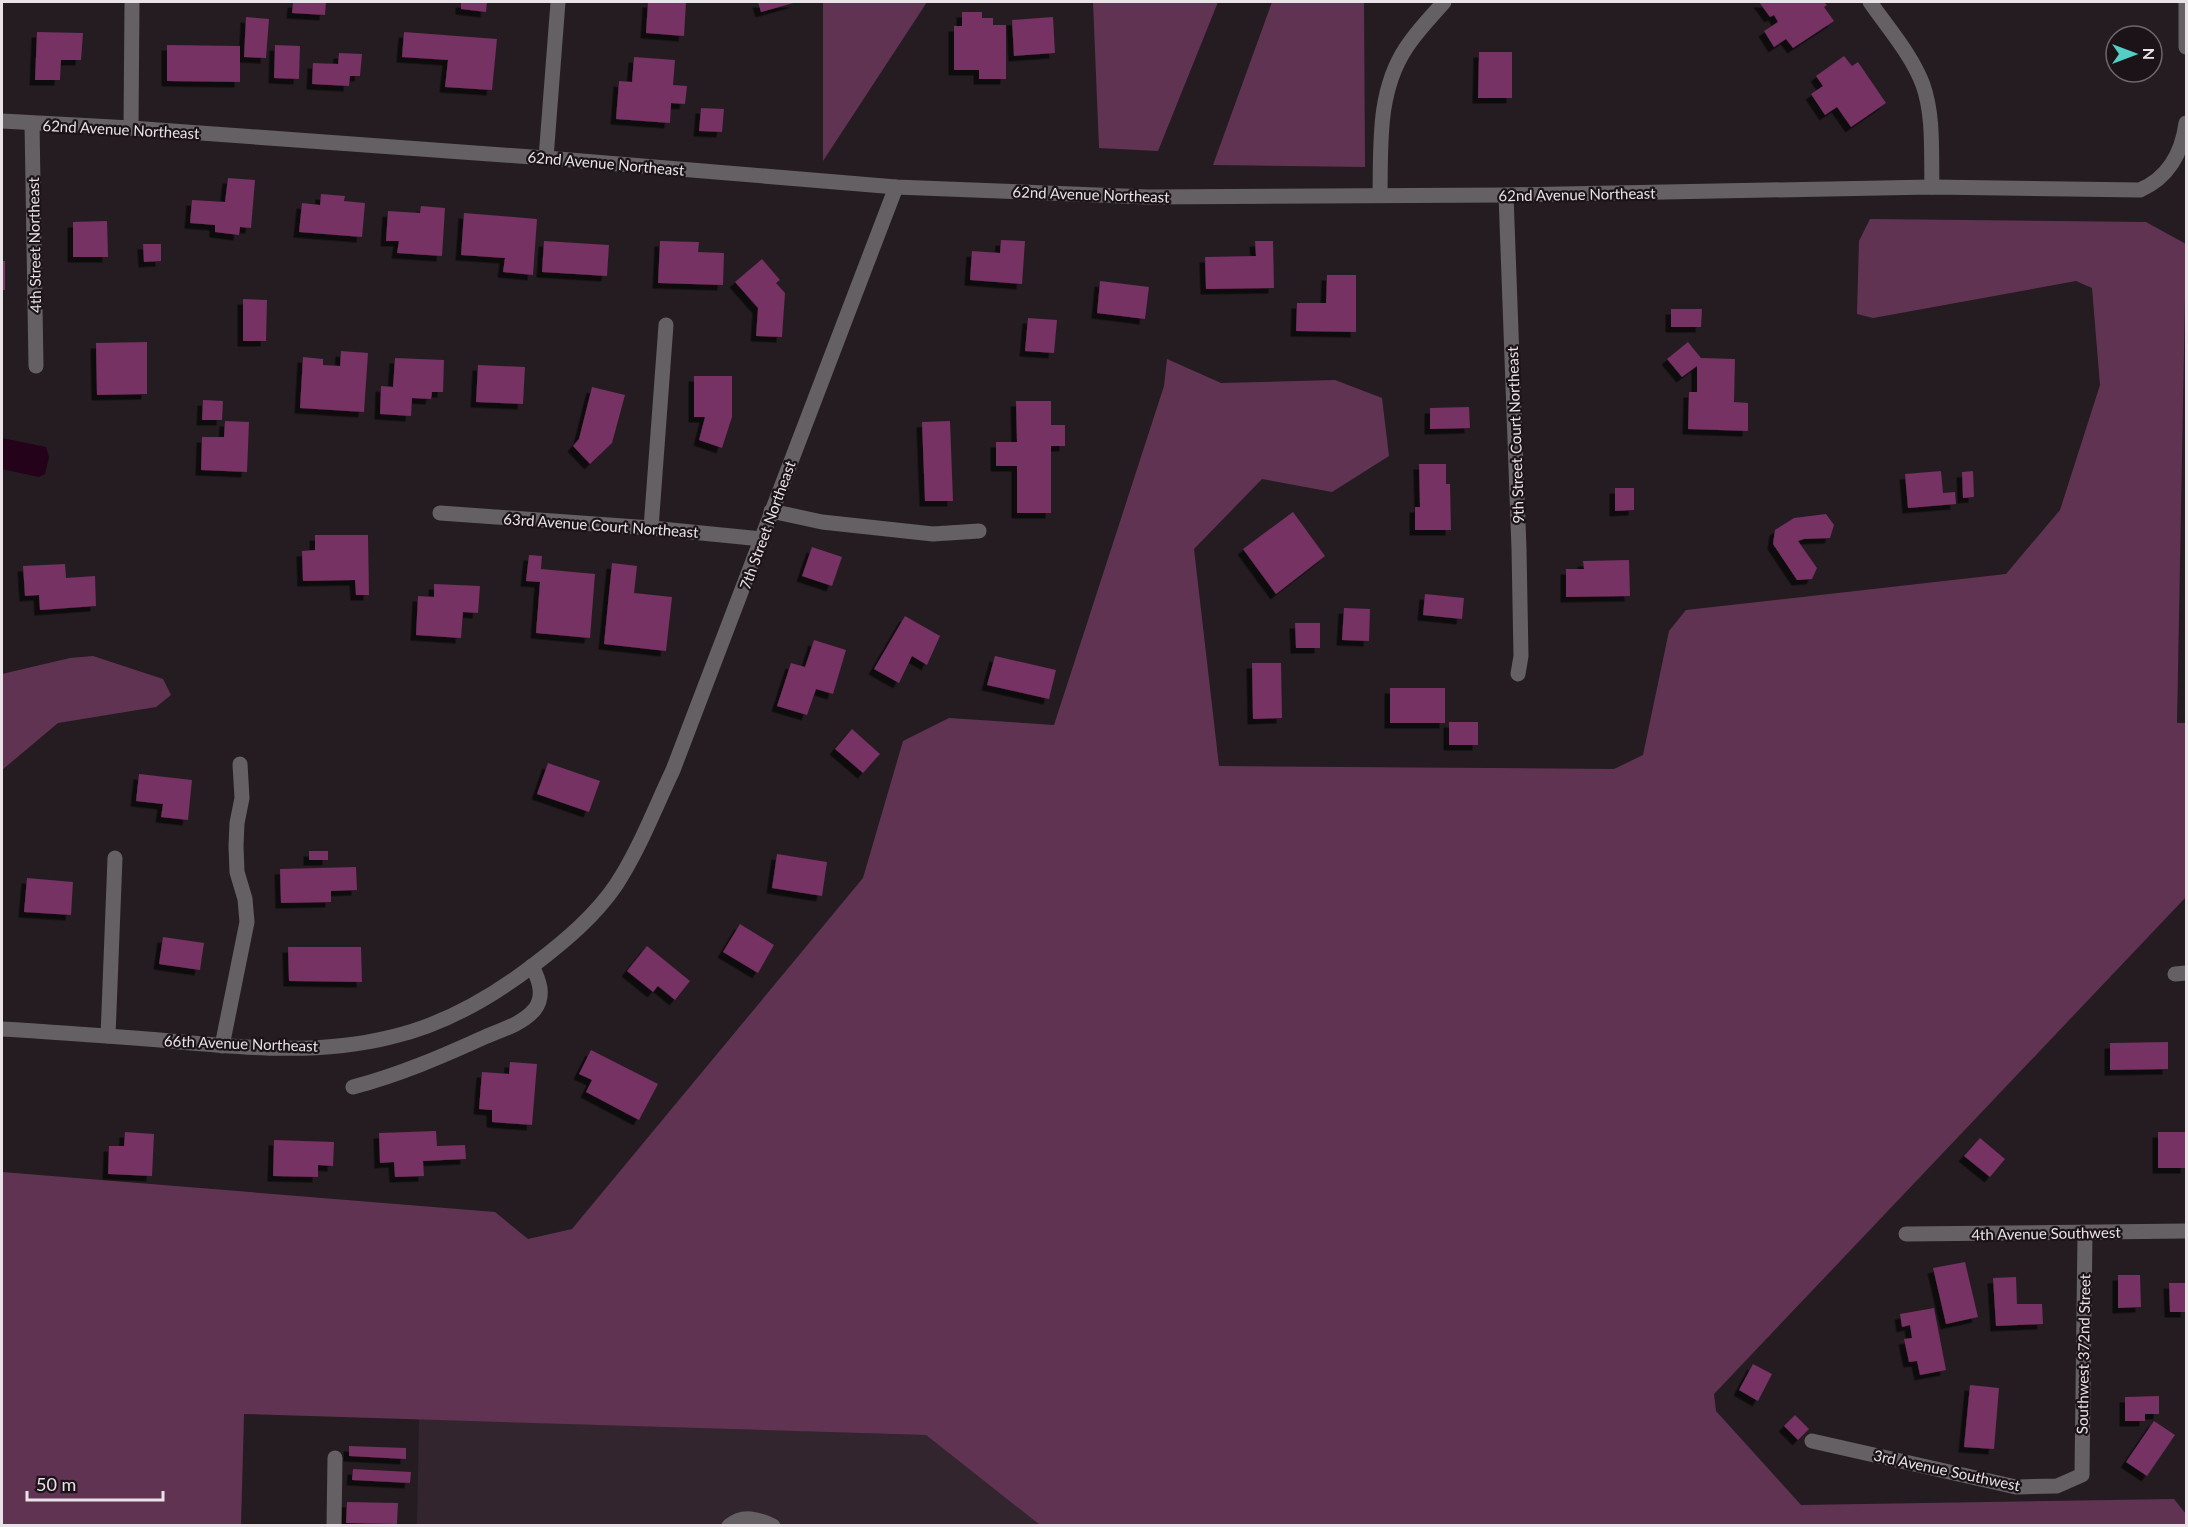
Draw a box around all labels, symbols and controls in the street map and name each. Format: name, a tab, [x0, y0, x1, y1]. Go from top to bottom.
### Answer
north arrow	[2104, 24, 2164, 84]
text: N	[2140, 48, 2159, 60]
street label: 62nd Avenue Northeast	[42, 116, 201, 142]
street label: 62nd Avenue Northeast	[527, 147, 686, 179]
street label: 4th Street Northeast	[24, 176, 44, 313]
street label: 62nd Avenue Northeast	[1012, 182, 1170, 206]
street label: 62nd Avenue Northeast	[1498, 184, 1656, 204]
street label: 9th Street Court Northeast	[1503, 346, 1527, 524]
street label: 7th Street Northeast	[735, 458, 799, 592]
street label: 63rd Avenue Court Northeast	[503, 509, 700, 541]
street label: 66th Avenue Northeast	[164, 1031, 319, 1055]
street label: 4th Avenue Southwest	[1971, 1223, 2121, 1243]
street label: Southwest 372nd Street	[2073, 1273, 2093, 1434]
street label: 3rd Avenue Southwest	[1872, 1446, 2022, 1494]
scale bar	[27, 1464, 164, 1502]
text: 50 m	[36, 1473, 76, 1495]

